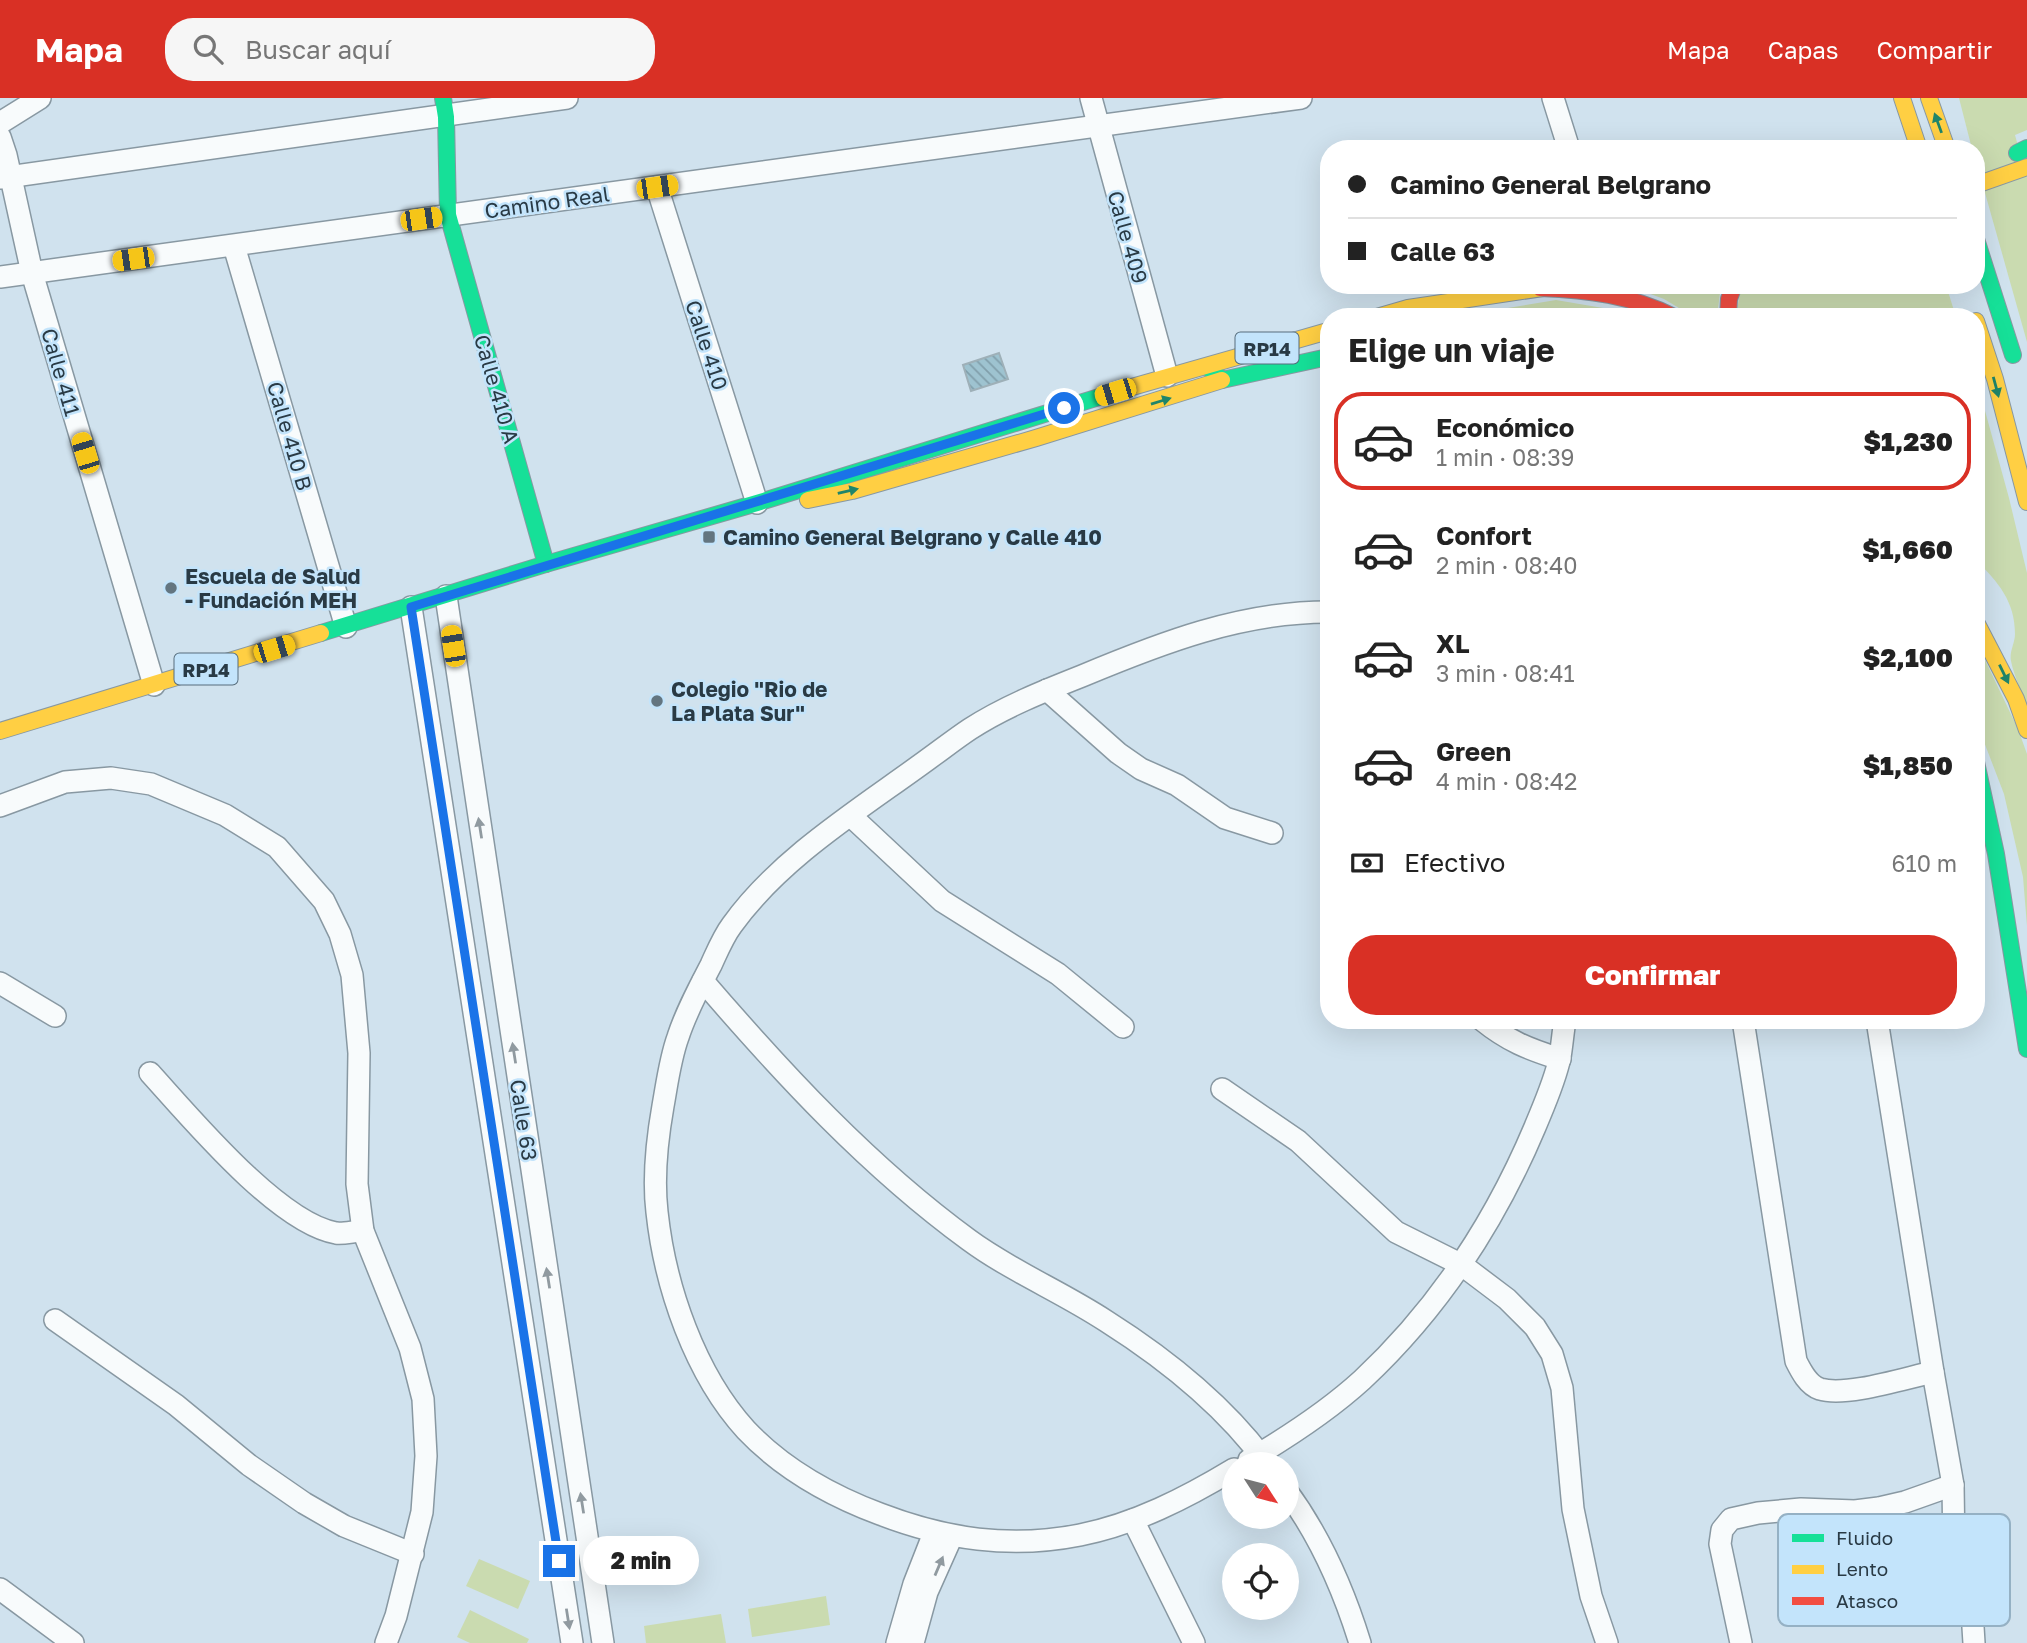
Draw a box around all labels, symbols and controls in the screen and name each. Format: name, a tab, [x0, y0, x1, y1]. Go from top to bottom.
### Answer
search box	[165, 18, 655, 81]
text: Mapa	[35, 30, 123, 69]
icon: search	[189, 30, 227, 68]
text: Buscar aquí	[245, 34, 391, 65]
text: Mapa	[1667, 35, 1730, 64]
text: Capas	[1768, 35, 1838, 64]
text: Compartir	[1876, 35, 1992, 64]
one-way arrow	[1932, 113, 1943, 134]
text: Camino General Belgrano	[1390, 169, 1711, 200]
car	[635, 174, 680, 200]
street label: Camino Real	[483, 180, 611, 224]
street label: Calle 409	[1102, 188, 1154, 286]
car	[399, 206, 444, 232]
text: Calle 63	[1390, 236, 1495, 267]
car	[111, 246, 156, 272]
street label: Calle 410	[680, 297, 734, 393]
street label: Calle 411	[36, 325, 86, 419]
text: Elige un viaje	[1348, 331, 1555, 369]
street label: Calle 410 A	[469, 332, 525, 446]
road number: RP14	[1236, 332, 1298, 364]
car	[1092, 376, 1139, 408]
one-way arrow	[1992, 376, 2002, 397]
street label: Calle 410 B	[262, 379, 318, 493]
route start	[1048, 392, 1080, 424]
one-way arrow	[1151, 395, 1172, 405]
icon: car	[1352, 410, 1415, 473]
text: Económico	[1436, 412, 1574, 443]
text: $1,230	[1864, 426, 1953, 457]
car	[69, 430, 102, 476]
text: 1 min · 08:39	[1436, 443, 1575, 471]
one-way arrow	[837, 485, 859, 496]
icon: car	[1352, 518, 1415, 581]
text: Confort	[1436, 520, 1532, 551]
place label: Camino General Belgrano y Calle 410	[723, 524, 1102, 550]
marker: Camino General Belgrano y Calle 410	[701, 529, 717, 545]
text: $1,660	[1862, 534, 1953, 565]
text: 2 min · 08:40	[1436, 551, 1578, 579]
place label: Escuela de Salud - Fundación MEH	[185, 563, 361, 613]
marker: Escuela de Salud - Fundación MEH	[163, 580, 179, 596]
car	[440, 624, 467, 668]
icon: car	[1352, 626, 1415, 689]
text: XL	[1436, 628, 1470, 659]
car	[251, 633, 298, 665]
text: $2,100	[1863, 642, 1953, 673]
road number: RP14	[174, 654, 238, 684]
text: 3 min · 08:41	[1436, 659, 1575, 687]
one-way arrow	[1999, 664, 2010, 684]
place label: Colegio "Rio de La Plata Sur"	[671, 676, 828, 726]
marker: Colegio "Rio de La Plata Sur"	[649, 693, 665, 709]
icon: car	[1352, 734, 1415, 797]
text: Green	[1436, 736, 1511, 767]
text: $1,850	[1863, 750, 1953, 781]
text: 4 min · 08:42	[1436, 767, 1577, 795]
one-way arrow	[475, 817, 486, 839]
icon: cash	[1348, 844, 1386, 882]
text: Efectivo	[1404, 847, 1505, 878]
text: 610 m	[1892, 849, 1957, 877]
button: Confirmar	[1348, 935, 1957, 1015]
one-way arrow	[508, 1042, 519, 1064]
street label: Calle 63	[505, 1078, 543, 1162]
one-way arrow	[542, 1267, 553, 1289]
north arrow	[1222, 1452, 1298, 1530]
map controls	[1222, 1452, 1299, 1620]
one-way arrow	[576, 1492, 587, 1514]
legend	[1778, 1514, 2010, 1626]
text: Fluido	[1836, 1526, 1893, 1549]
callout: 2 min	[584, 1536, 699, 1586]
button: locate	[1222, 1543, 1299, 1620]
route end	[543, 1545, 575, 1577]
text: 2 min	[611, 1546, 671, 1574]
one-way arrow	[933, 1556, 945, 1576]
text: Lento	[1836, 1557, 1888, 1580]
text: Atasco	[1836, 1589, 1898, 1612]
one-way arrow	[563, 1608, 574, 1630]

